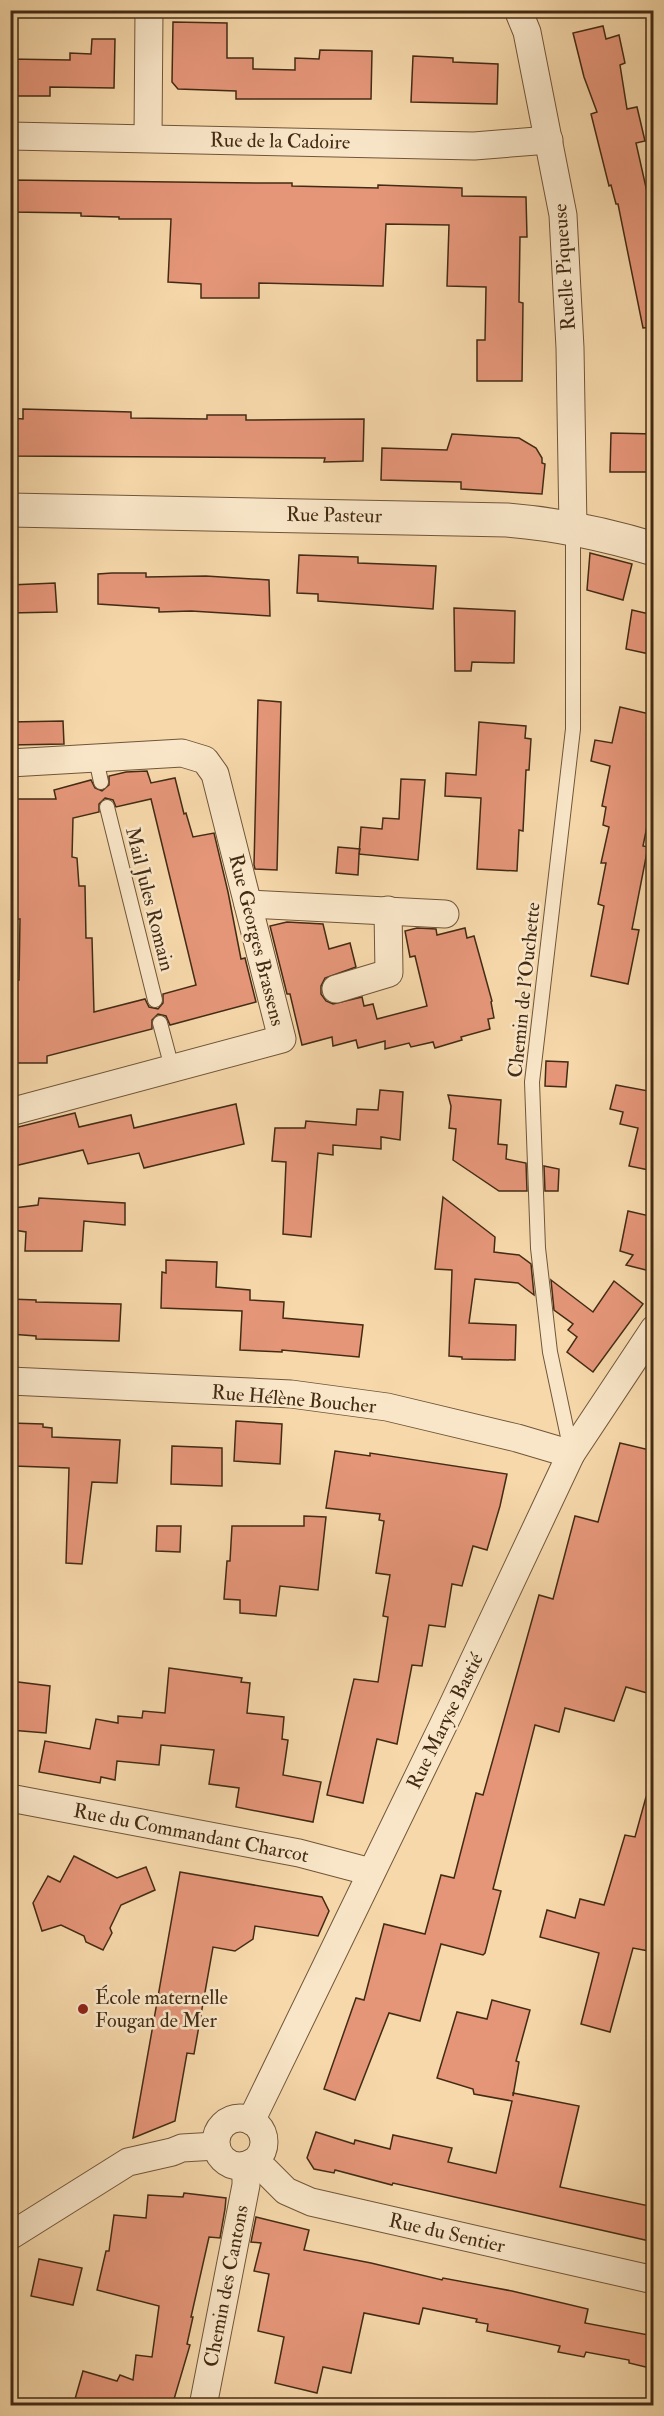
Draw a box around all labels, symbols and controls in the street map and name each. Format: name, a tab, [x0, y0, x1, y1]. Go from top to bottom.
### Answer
street label: Rue de la Cadoire	[210, 127, 350, 155]
street label: Ruelle Piqueuse	[547, 203, 581, 331]
street label: Rue Pasteur	[286, 502, 383, 528]
street label: Mail Jules Romain	[120, 824, 180, 974]
street label: Rue Georges Brassens	[224, 851, 290, 1029]
street label: Chemin de l'Ouchette	[502, 901, 546, 1079]
street label: Rue Hélène Boucher	[211, 1379, 378, 1419]
street label: Rue Maryse Bastié	[401, 1648, 489, 1793]
street label: Rue du Commandant Charcot	[71, 1798, 311, 1868]
place label: École maternelle Fougan de Mer	[95, 1984, 228, 2033]
marker: École maternelle Fougan de Mer	[76, 2002, 90, 2016]
street label: Chemin des Cantons	[198, 2203, 254, 2369]
street label: Rue du Sentier	[386, 2207, 508, 2259]

